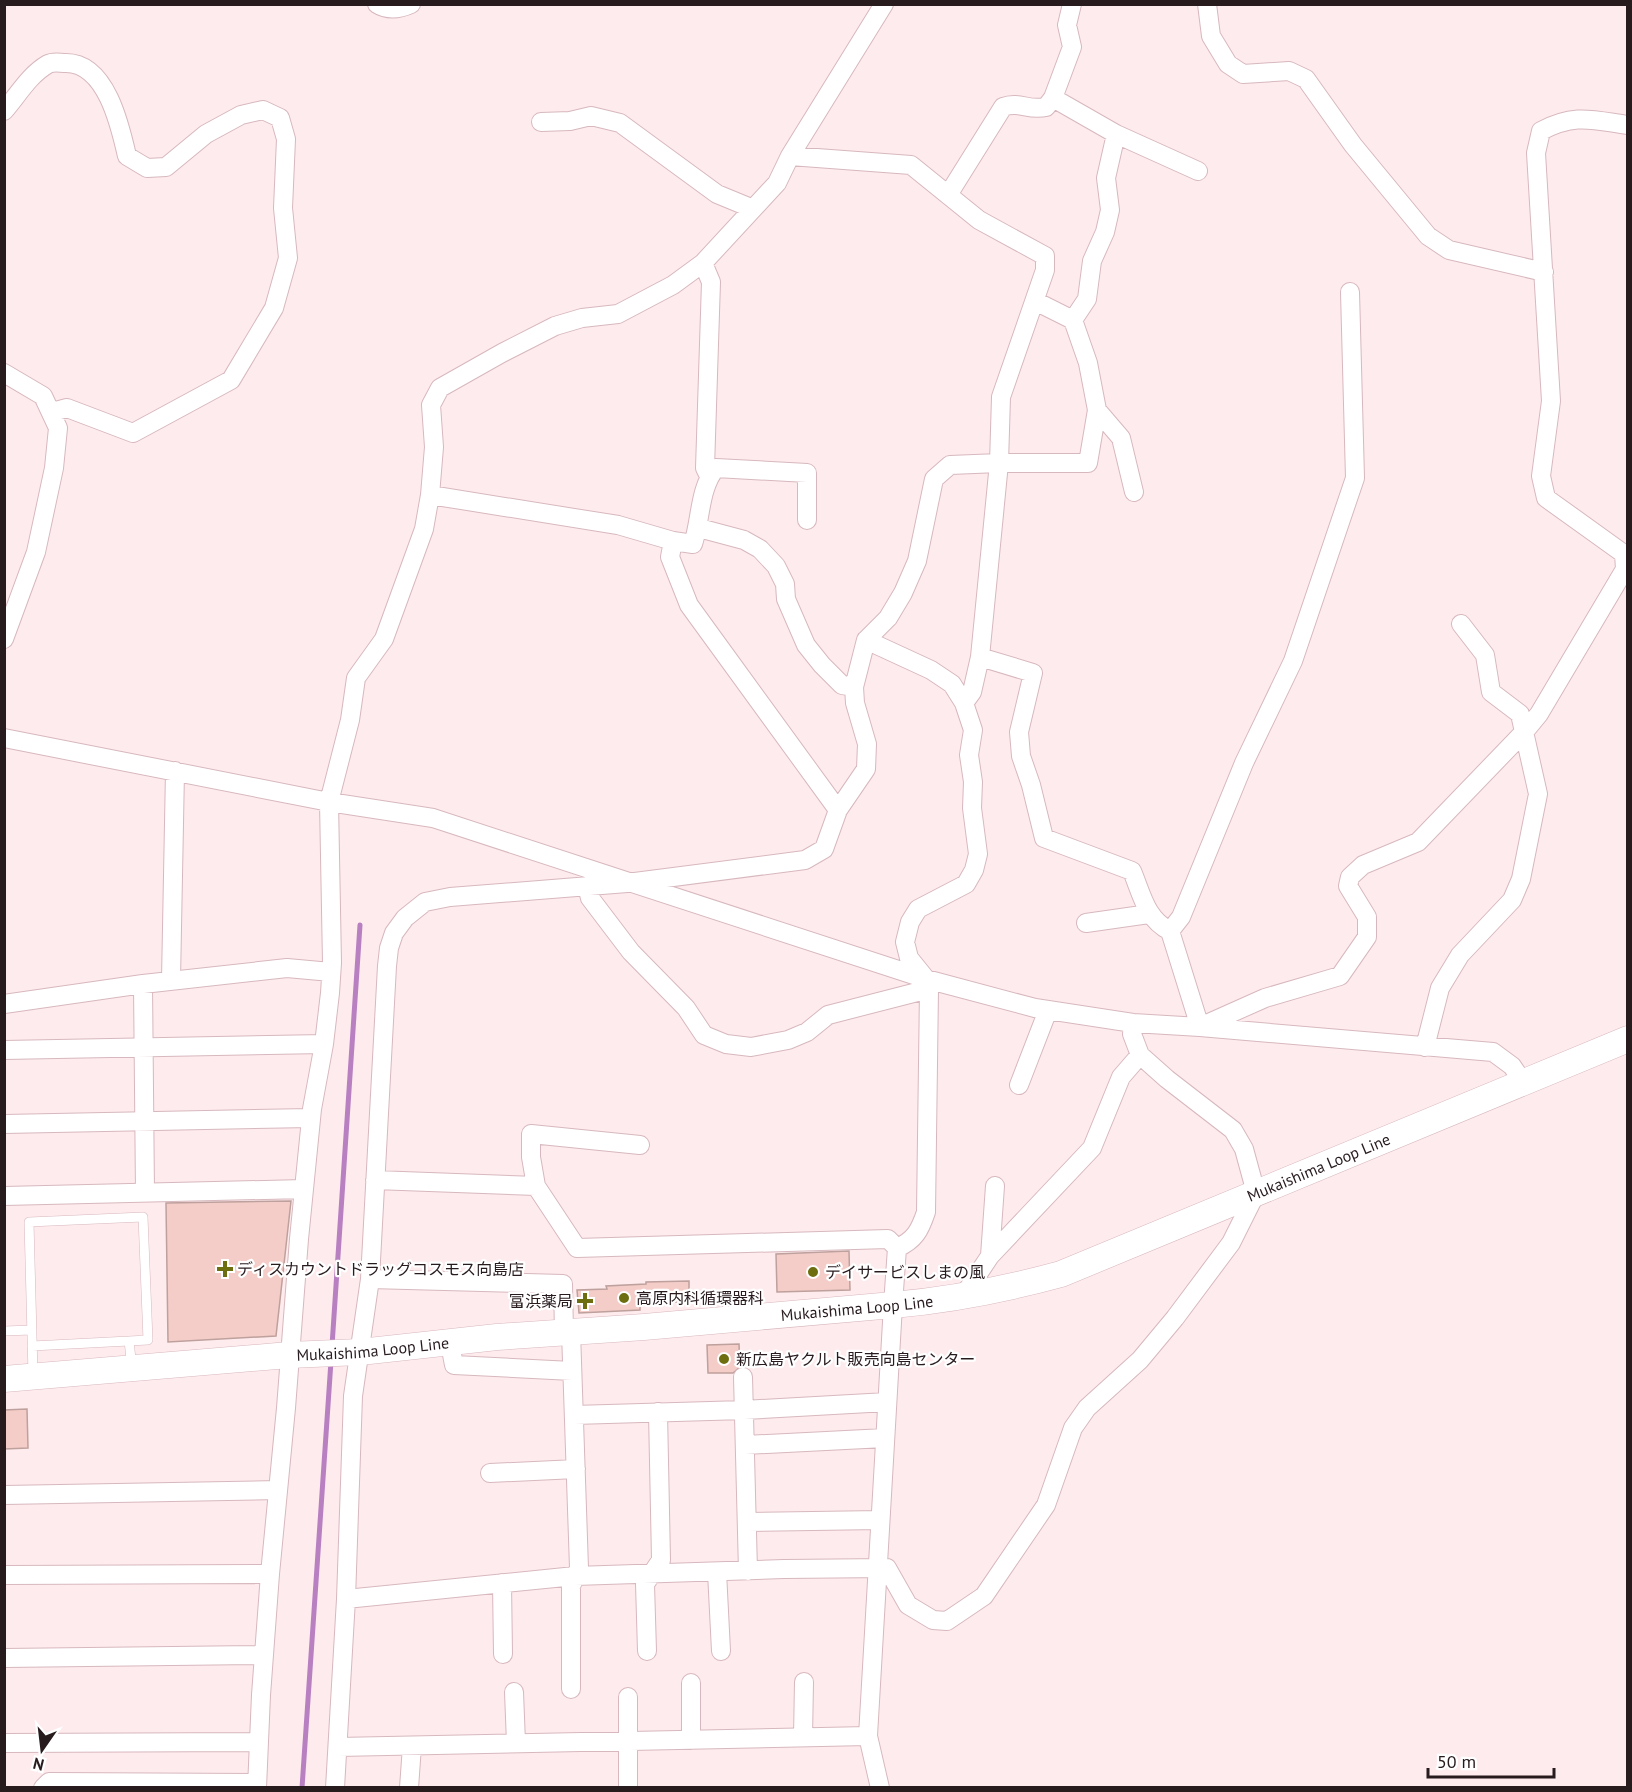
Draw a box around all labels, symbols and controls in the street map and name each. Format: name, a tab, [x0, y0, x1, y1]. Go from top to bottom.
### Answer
street label: Mukaishima Loop Line	[1244, 1129, 1393, 1206]
place label: ディスカウントドラッグコスモス向島店	[237, 1259, 524, 1279]
marker: ディスカウントドラッグコスモス向島店	[218, 1262, 232, 1276]
place label: デイサービスしまの風	[825, 1262, 985, 1282]
marker: デイサービスしまの風	[806, 1265, 820, 1279]
place label: 高原内科循環器科	[636, 1288, 764, 1308]
place label: 富浜薬局	[509, 1291, 573, 1311]
marker: 高原内科循環器科	[617, 1291, 631, 1305]
street label: Mukaishima Loop Line	[780, 1291, 934, 1325]
marker: 富浜薬局	[578, 1294, 592, 1308]
street label: Mukaishima Loop Line	[296, 1332, 450, 1365]
place label: 新広島ヤクルト販売向島センター	[736, 1349, 976, 1369]
marker: 新広島ヤクルト販売向島センター	[717, 1352, 731, 1366]
north arrow	[12, 1720, 72, 1780]
scale bar	[1428, 1741, 1554, 1779]
text: 50 m	[1437, 1750, 1476, 1773]
text: N	[31, 1754, 46, 1776]

